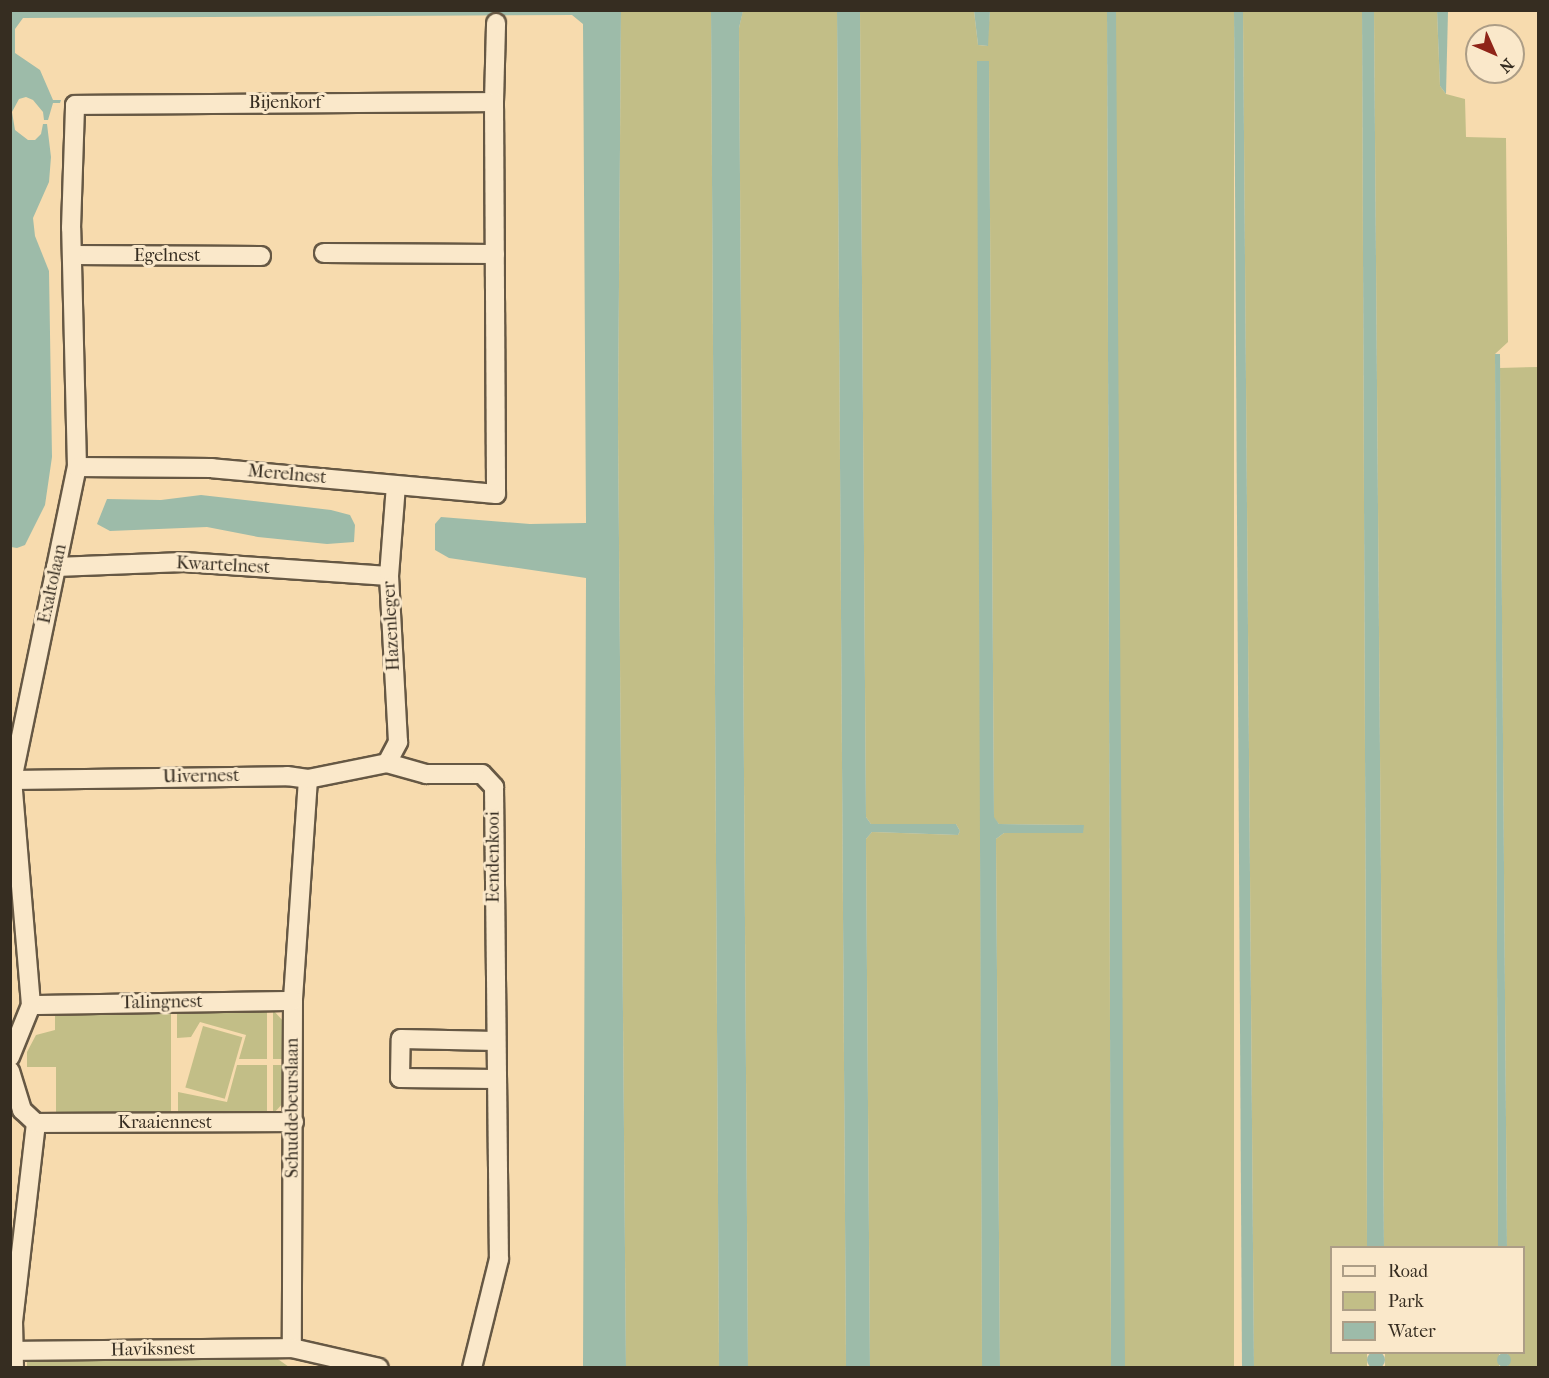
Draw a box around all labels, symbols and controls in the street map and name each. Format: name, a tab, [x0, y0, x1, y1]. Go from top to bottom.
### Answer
north arrow	[1465, 24, 1525, 84]
text: N	[1496, 55, 1518, 77]
street label: Bijenkorf	[249, 92, 321, 114]
street label: Egelnest	[134, 245, 200, 267]
street label: Merelnest	[247, 461, 327, 489]
street label: Exaltolaan	[34, 542, 72, 626]
street label: Kwartelnest	[176, 553, 270, 579]
street label: Hazenleger	[379, 581, 405, 671]
street label: Uivernest	[163, 766, 239, 788]
street label: Eendenkooi	[483, 811, 505, 903]
street label: Talingnest	[121, 991, 203, 1015]
street label: Schuddebeurslaan	[282, 1038, 304, 1178]
street label: Kraaiennest	[118, 1112, 212, 1134]
legend	[1330, 1246, 1525, 1354]
text: Road	[1388, 1261, 1428, 1282]
text: Park	[1388, 1291, 1424, 1312]
text: Water	[1388, 1321, 1436, 1342]
street label: Haviksnest	[110, 1338, 196, 1362]

